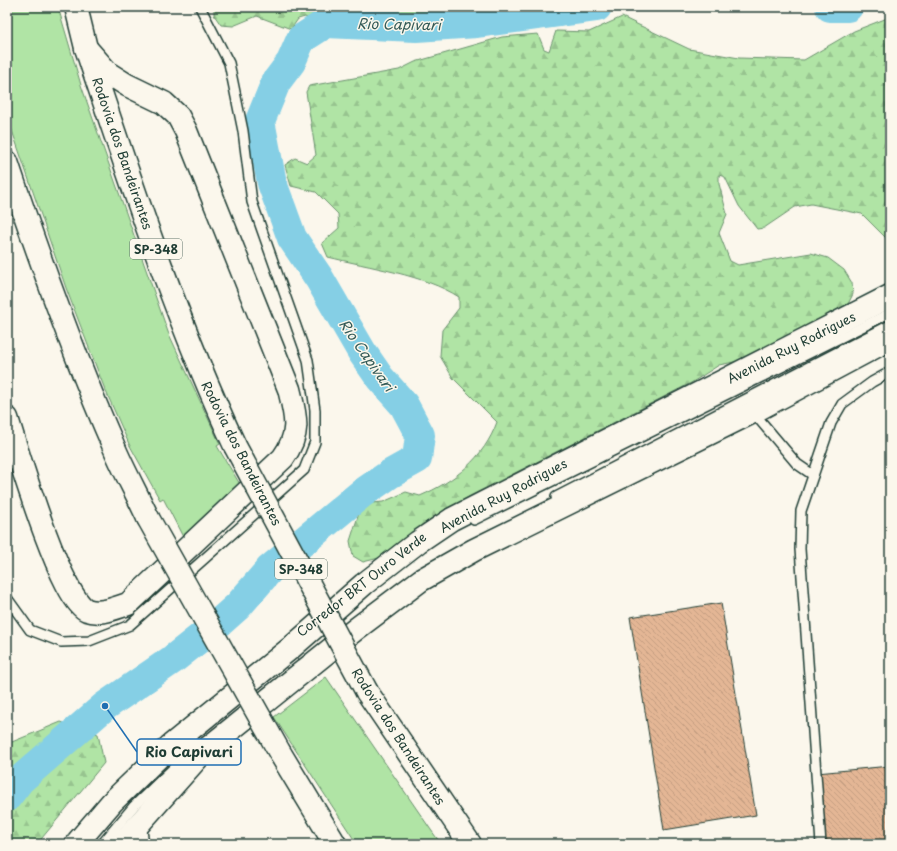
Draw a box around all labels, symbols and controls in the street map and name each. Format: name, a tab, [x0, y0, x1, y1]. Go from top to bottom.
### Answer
water label: Rio Capivari	[357, 13, 443, 35]
street label: Rodovia dos Bandeirantes	[88, 74, 158, 232]
road number: SP-348	[130, 239, 182, 259]
street label: Avenida Ruy Rodrigues	[723, 306, 859, 388]
water label: Rio Capivari	[334, 315, 401, 397]
street label: Rodovia dos Bandeirantes	[197, 377, 287, 529]
street label: Avenida Ruy Rodrigues	[436, 453, 570, 537]
street label: Corredor BRT Ouro Verde	[292, 527, 430, 641]
road number: SP-348	[275, 559, 327, 579]
street label: Rodovia dos Bandeirantes	[348, 664, 450, 808]
callout: Rio Capivari	[137, 739, 241, 765]
text: Rio Capivari	[145, 741, 233, 762]

